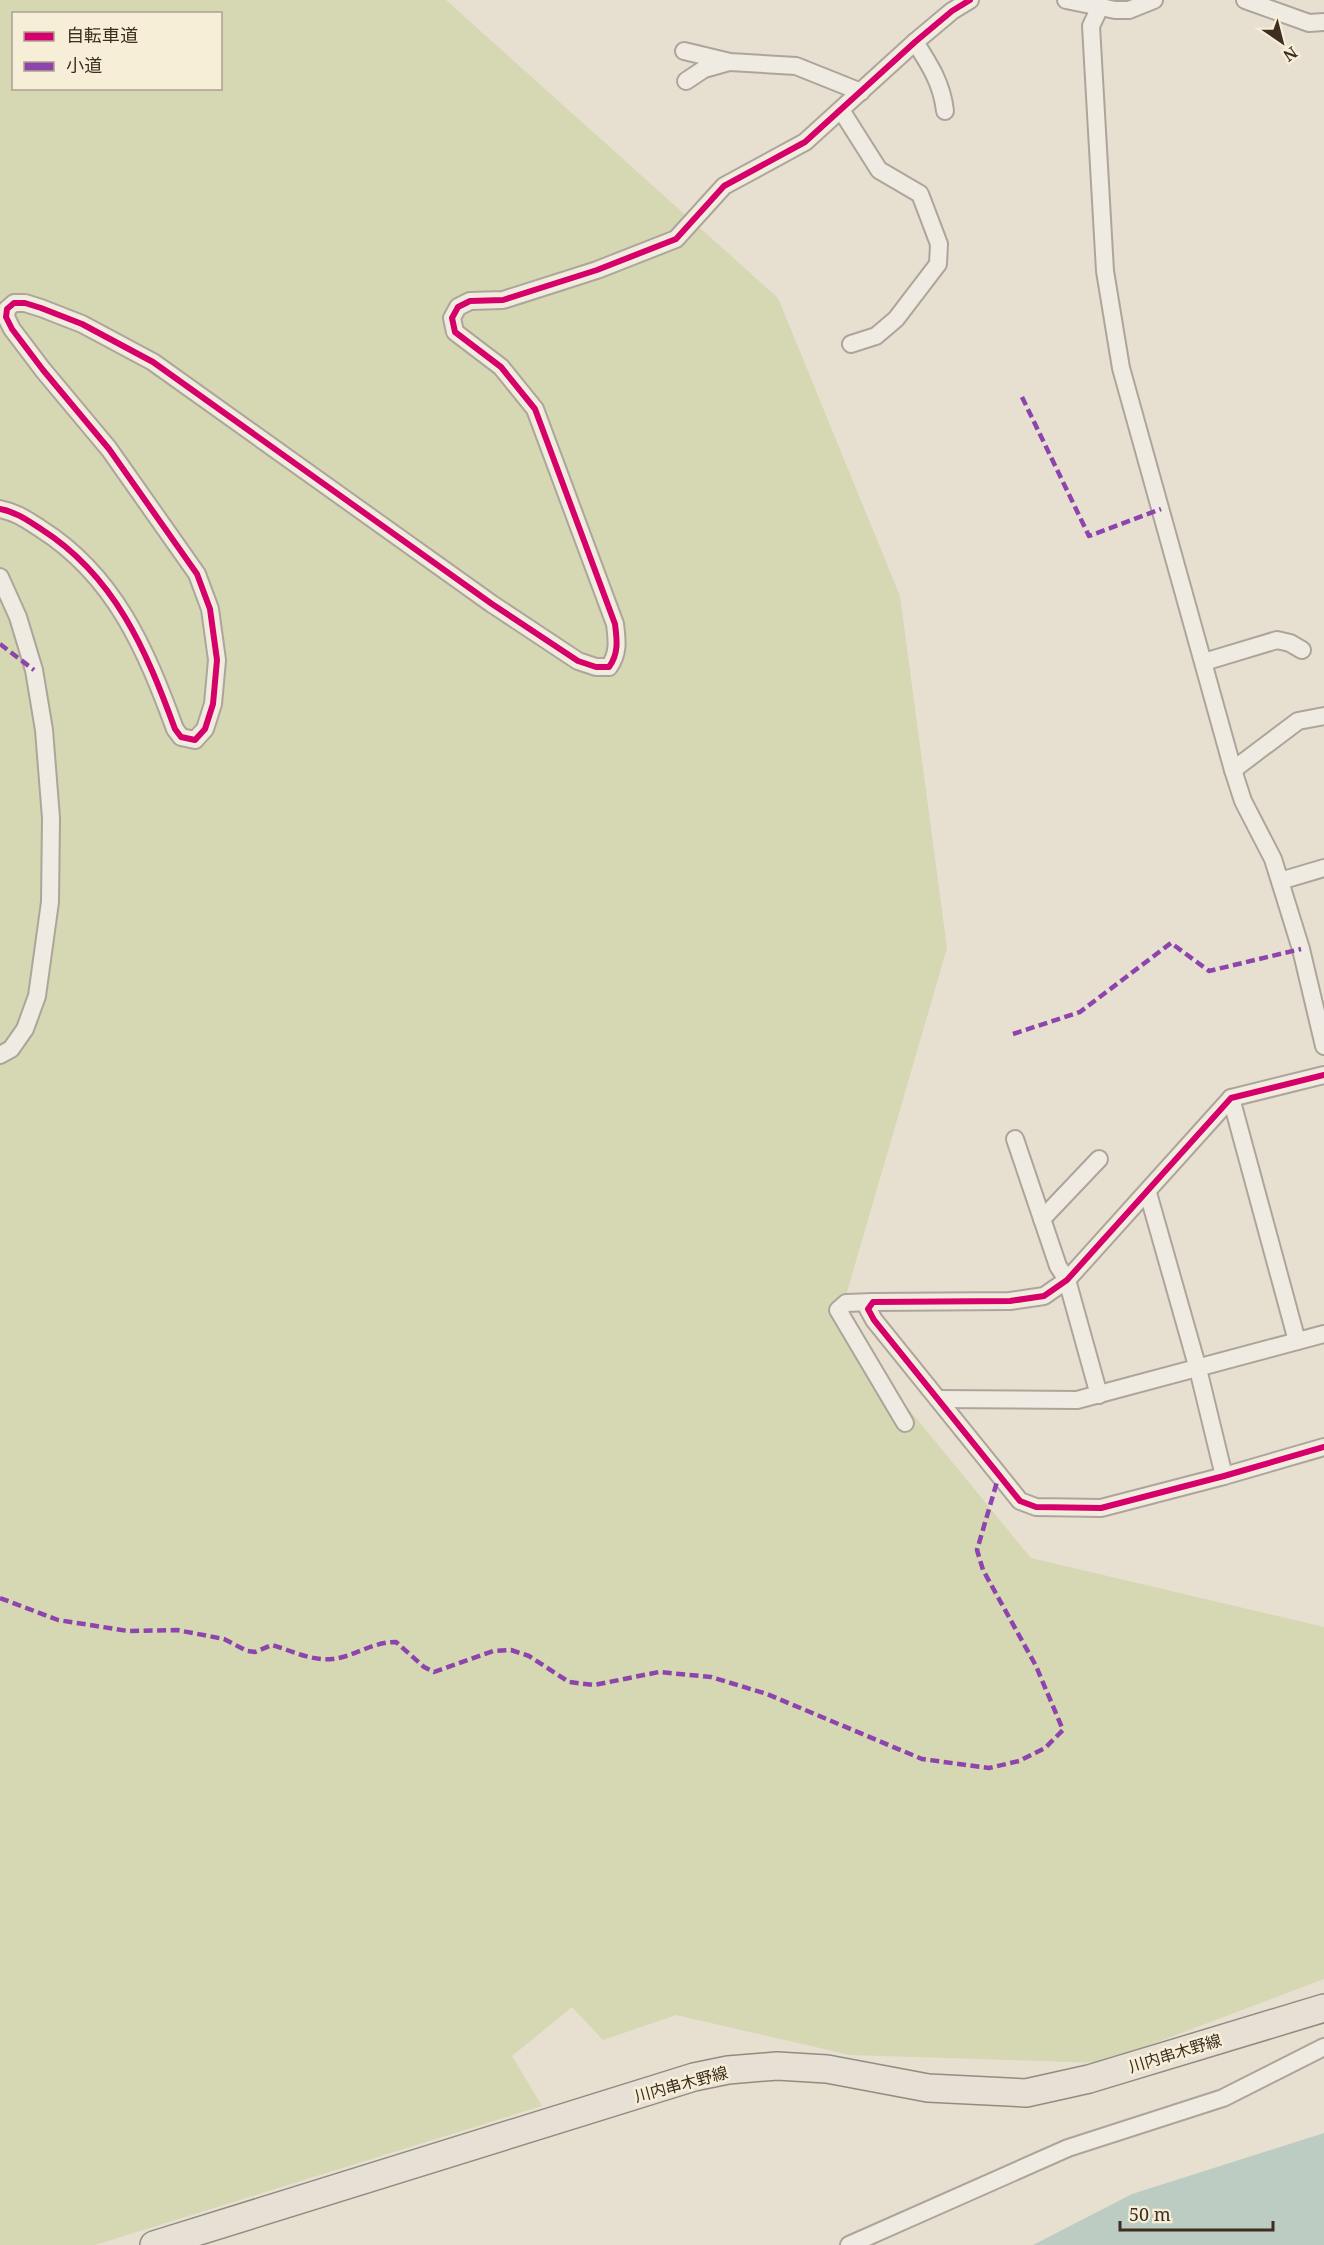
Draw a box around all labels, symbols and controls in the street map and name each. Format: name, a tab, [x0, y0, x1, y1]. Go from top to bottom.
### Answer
legend	[12, 12, 222, 90]
north arrow	[1252, 12, 1312, 72]
text: 自転車道	[66, 23, 138, 47]
text: N	[1279, 42, 1302, 67]
text: 小道	[66, 53, 102, 77]
street label: 川内串木野線	[1126, 2028, 1224, 2078]
street label: 川内串木野線	[632, 2061, 730, 2107]
scale bar	[1120, 2194, 1273, 2232]
text: 50 m	[1129, 2202, 1171, 2226]

